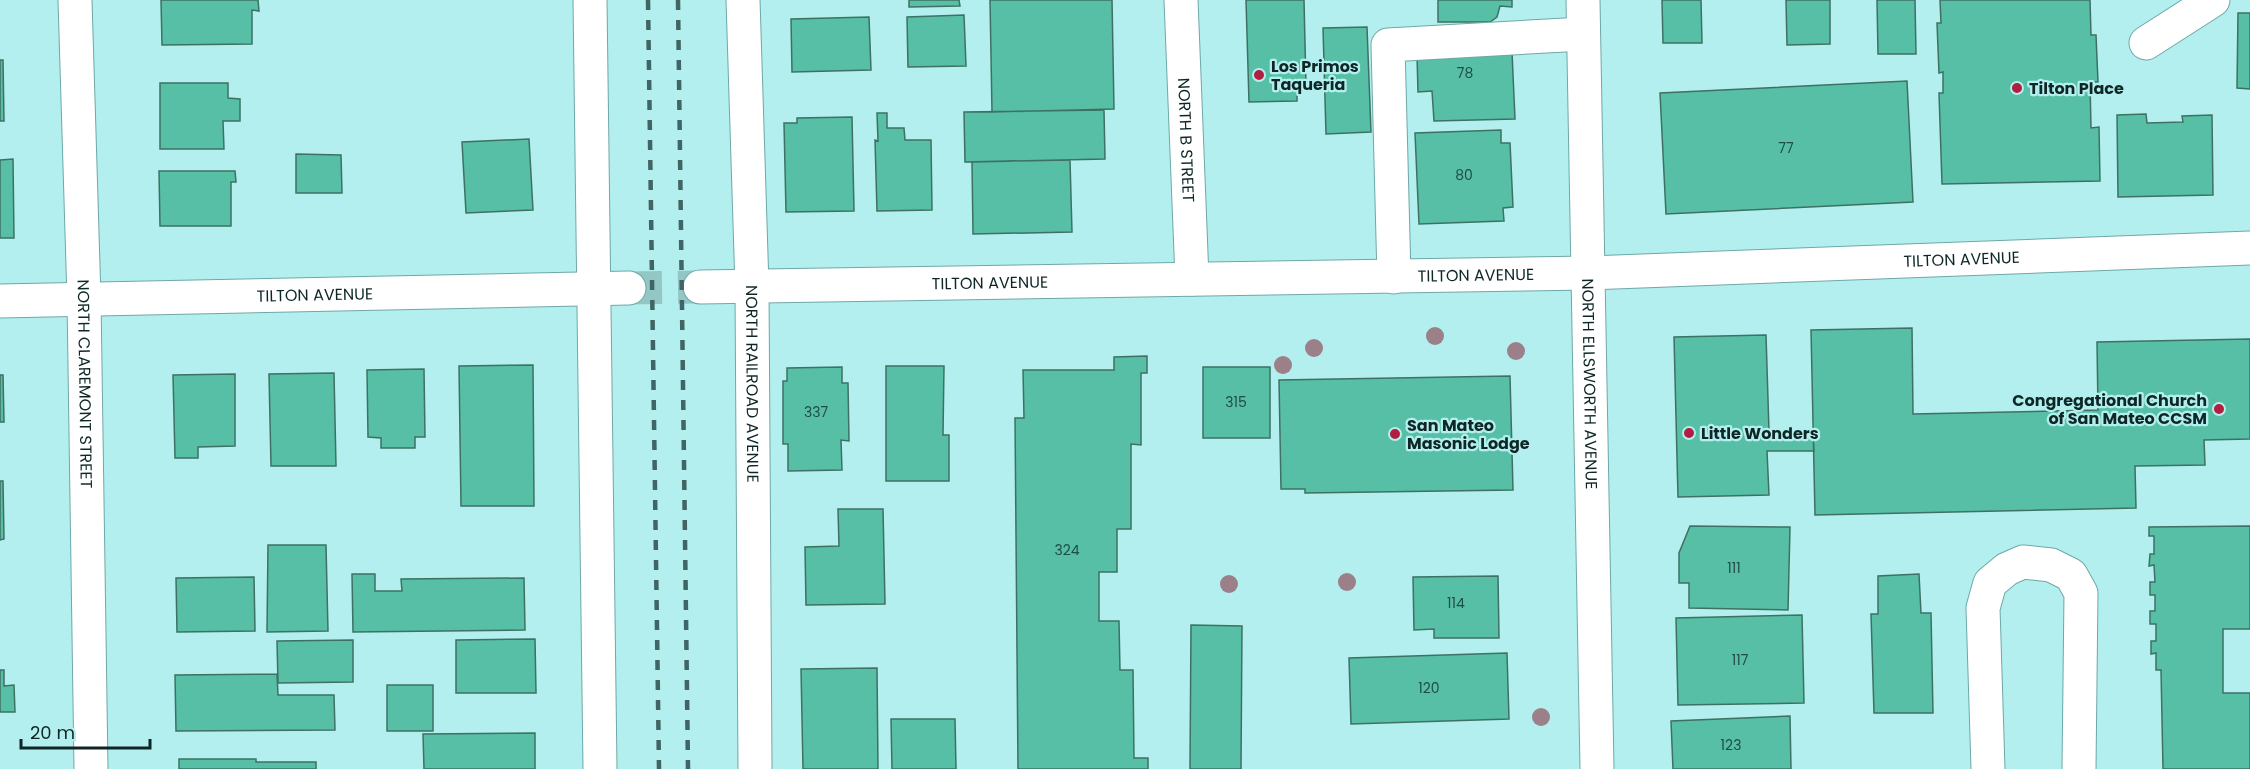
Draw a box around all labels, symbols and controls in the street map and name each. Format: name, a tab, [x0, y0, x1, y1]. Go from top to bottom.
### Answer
place label: Los Primos Taqueria	[1271, 55, 1359, 96]
house number: 78	[1457, 63, 1473, 83]
marker: Los Primos Taqueria	[1252, 68, 1266, 82]
street label: NORTH B STREET	[1173, 77, 1200, 203]
place label: Tilton Place	[2029, 77, 2124, 100]
marker: Tilton Place	[2010, 81, 2024, 95]
house number: 77	[1778, 138, 1794, 158]
house number: 80	[1455, 165, 1473, 185]
street label: TILTON AVENUE	[1903, 245, 2020, 273]
street label: TILTON AVENUE	[1418, 262, 1534, 287]
street label: TILTON AVENUE	[932, 270, 1048, 295]
street label: NORTH ELLSWORTH AVENUE	[1577, 278, 1603, 490]
street label: NORTH CLAREMONT STREET	[72, 279, 98, 489]
street label: TILTON AVENUE	[257, 282, 373, 307]
street label: NORTH RAILROAD AVENUE	[740, 285, 765, 483]
place label: Congregational Church of San Mateo CCSM	[2012, 389, 2207, 430]
house number: 315	[1225, 392, 1247, 412]
house number: 337	[804, 402, 828, 422]
marker: Congregational Church of San Mateo CCSM	[2212, 402, 2226, 416]
place label: San Mateo Masonic Lodge	[1407, 414, 1530, 455]
place label: Little Wonders	[1701, 422, 1819, 445]
marker: Little Wonders	[1682, 426, 1696, 440]
marker: San Mateo Masonic Lodge	[1388, 427, 1402, 441]
house number: 324	[1054, 540, 1080, 560]
house number: 111	[1727, 558, 1741, 578]
house number: 114	[1447, 593, 1465, 613]
house number: 117	[1732, 650, 1749, 670]
house number: 120	[1418, 678, 1440, 698]
scale bar	[21, 712, 150, 750]
text: 20 m	[30, 720, 75, 745]
house number: 123	[1721, 735, 1741, 755]

